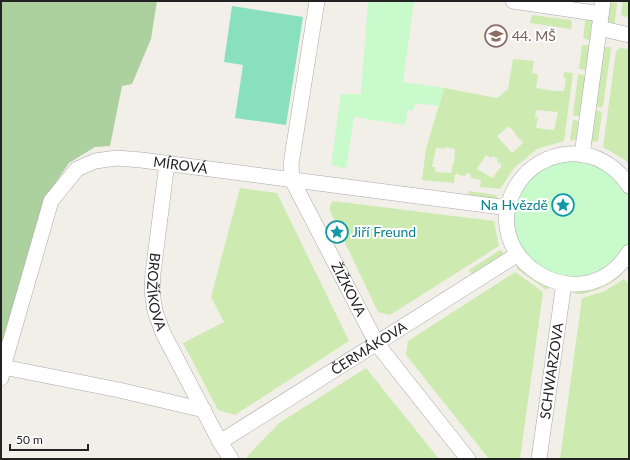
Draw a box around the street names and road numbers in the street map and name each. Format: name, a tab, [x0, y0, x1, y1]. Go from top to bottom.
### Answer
street label: MÍROVÁ	[152, 153, 209, 177]
street label: BROŽÍKOVA	[144, 252, 171, 333]
street label: ŽIŽKOVA	[328, 259, 370, 319]
street label: ČERMÁKOVA	[327, 317, 410, 378]
street label: SCHWARZOVA	[536, 321, 566, 420]

